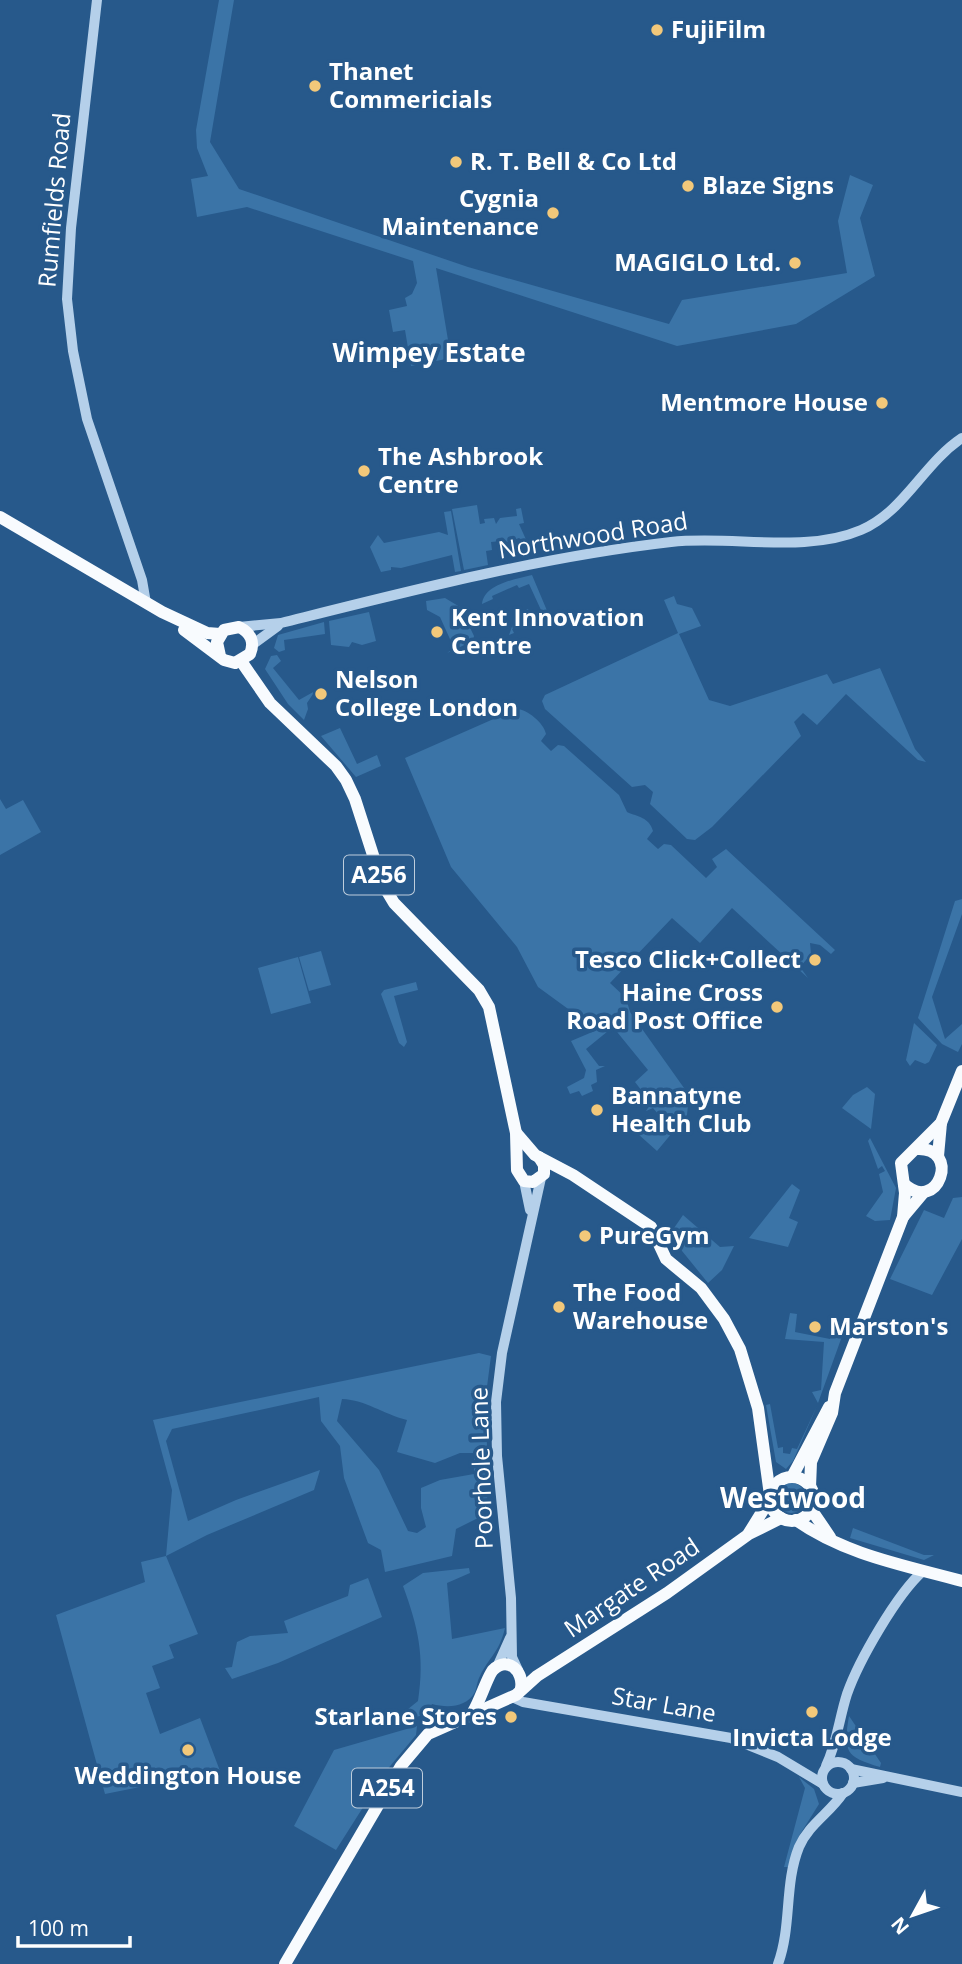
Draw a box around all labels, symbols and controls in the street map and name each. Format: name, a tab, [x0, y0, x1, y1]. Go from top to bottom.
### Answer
place label: FujiFilm	[671, 12, 766, 45]
marker: FujiFilm	[649, 22, 665, 38]
place label: Thanet Commericials	[329, 54, 492, 115]
marker: Thanet Commericials	[307, 78, 323, 94]
street label: Rumfields Road	[29, 111, 78, 288]
place label: R. T. Bell & Co Ltd	[470, 144, 677, 177]
marker: R. T. Bell & Co Ltd	[448, 154, 464, 170]
place label: Blaze Signs	[702, 168, 834, 201]
marker: Blaze Signs	[680, 178, 696, 194]
place label: Cygnia Maintenance	[382, 181, 539, 242]
marker: Cygnia Maintenance	[545, 205, 561, 221]
place label: MAGIGLO Ltd.	[614, 245, 781, 278]
marker: MAGIGLO Ltd.	[787, 255, 803, 271]
district label: Wimpey Estate	[332, 334, 526, 370]
place label: Mentmore House	[660, 385, 868, 418]
marker: Mentmore House	[874, 395, 890, 411]
place label: The Ashbrook Centre	[378, 439, 543, 500]
marker: The Ashbrook Centre	[356, 463, 372, 479]
street label: Northwood Road	[496, 503, 690, 566]
place label: Kent Innovation Centre	[451, 600, 644, 661]
marker: Kent Innovation Centre	[429, 624, 445, 640]
place label: Nelson College London	[335, 662, 518, 723]
marker: Nelson College London	[313, 686, 329, 702]
road number: A256	[344, 856, 414, 894]
place label: Tesco Click+Collect	[575, 942, 801, 975]
marker: Tesco Click+Collect	[807, 952, 823, 968]
place label: Haine Cross Road Post Office	[566, 975, 763, 1036]
marker: Haine Cross Road Post Office	[769, 999, 785, 1015]
place label: Bannatyne Health Club	[611, 1078, 751, 1139]
marker: Bannatyne Health Club	[589, 1102, 605, 1118]
place label: PureGym	[599, 1218, 710, 1251]
marker: PureGym	[577, 1228, 593, 1244]
place label: The Food Warehouse	[573, 1275, 708, 1336]
marker: The Food Warehouse	[551, 1299, 567, 1315]
place label: Marston's	[829, 1309, 948, 1342]
marker: Marston's	[807, 1319, 823, 1335]
street label: Poorhole Lane	[461, 1386, 500, 1550]
district label: Westwood	[720, 1478, 866, 1516]
street label: Margate Road	[557, 1529, 705, 1644]
street label: Star Lane	[610, 1678, 719, 1729]
place label: Starlane Stores	[314, 1699, 497, 1732]
marker: Invicta Lodge	[804, 1704, 820, 1720]
marker: Starlane Stores	[503, 1709, 519, 1725]
place label: Invicta Lodge	[732, 1720, 892, 1753]
marker: Weddington House	[180, 1742, 196, 1758]
place label: Weddington House	[75, 1758, 301, 1791]
road number: A254	[352, 1768, 422, 1808]
north arrow	[878, 1880, 948, 1950]
scale bar	[18, 1904, 130, 1948]
text: N	[885, 1912, 915, 1940]
text: 100 m	[28, 1914, 89, 1942]

